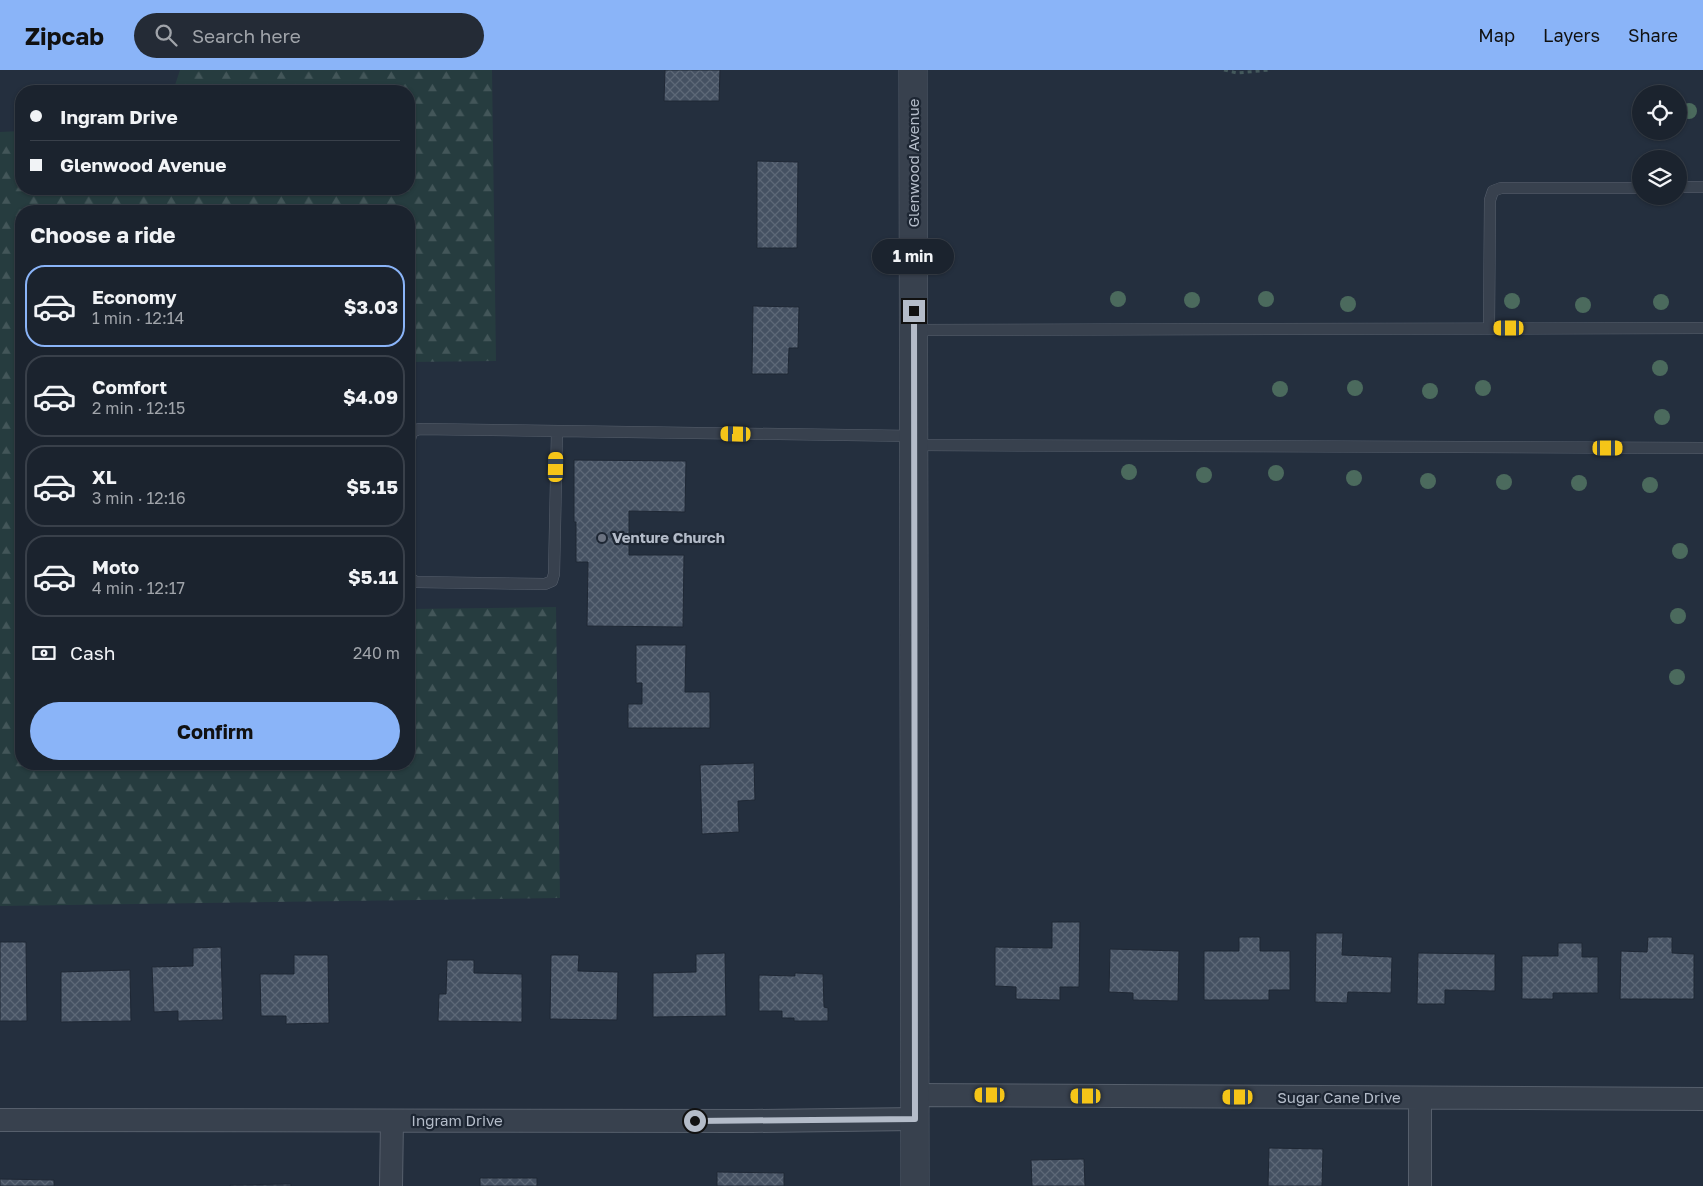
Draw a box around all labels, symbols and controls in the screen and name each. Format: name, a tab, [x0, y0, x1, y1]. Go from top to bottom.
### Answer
search box	[134, 13, 484, 58]
text: Zipcab	[25, 21, 104, 50]
icon: search	[152, 21, 180, 49]
text: Search here	[192, 24, 301, 47]
text: Map	[1478, 24, 1515, 46]
text: Layers	[1543, 24, 1600, 46]
text: Share	[1628, 24, 1678, 46]
map controls	[1632, 85, 1687, 205]
button: locate	[1632, 85, 1687, 140]
street label: Glenwood Avenue	[904, 98, 922, 227]
text: Ingram Drive	[60, 105, 178, 128]
button: layers	[1632, 150, 1687, 205]
text: Glenwood Avenue	[60, 153, 226, 176]
text: Choose a ride	[30, 221, 176, 248]
callout: 1 min	[873, 238, 955, 274]
text: 1 min	[893, 246, 933, 266]
icon: car	[32, 284, 77, 329]
text: Economy	[92, 285, 177, 308]
text: $3.03	[344, 295, 398, 318]
route end	[903, 300, 925, 322]
text: 1 min · 12:14	[92, 308, 184, 328]
car	[1494, 321, 1524, 336]
icon: car	[32, 374, 77, 419]
text: Comfort	[92, 375, 167, 398]
text: $4.09	[343, 385, 398, 408]
text: 2 min · 12:15	[92, 398, 185, 418]
car	[720, 426, 751, 442]
car	[1593, 441, 1623, 456]
car	[548, 452, 563, 482]
icon: car	[32, 464, 77, 509]
text: XL	[92, 465, 117, 488]
text: $5.15	[346, 475, 398, 498]
text: 3 min · 12:16	[92, 488, 186, 508]
place label: Venture Church	[612, 528, 725, 546]
marker: Venture Church	[596, 532, 608, 544]
icon: car	[32, 554, 77, 599]
text: Moto	[92, 555, 139, 578]
text: $5.11	[348, 565, 398, 588]
text: 4 min · 12:17	[92, 578, 185, 598]
icon: cash	[30, 639, 58, 667]
text: Cash	[70, 641, 115, 664]
text: 240 m	[353, 643, 400, 663]
button: Confirm	[30, 702, 400, 760]
car	[975, 1088, 1005, 1103]
street label: Sugar Cane Drive	[1277, 1088, 1401, 1106]
car	[1071, 1089, 1101, 1104]
car	[1223, 1090, 1253, 1105]
route start	[684, 1110, 706, 1132]
street label: Ingram Drive	[411, 1111, 503, 1129]

